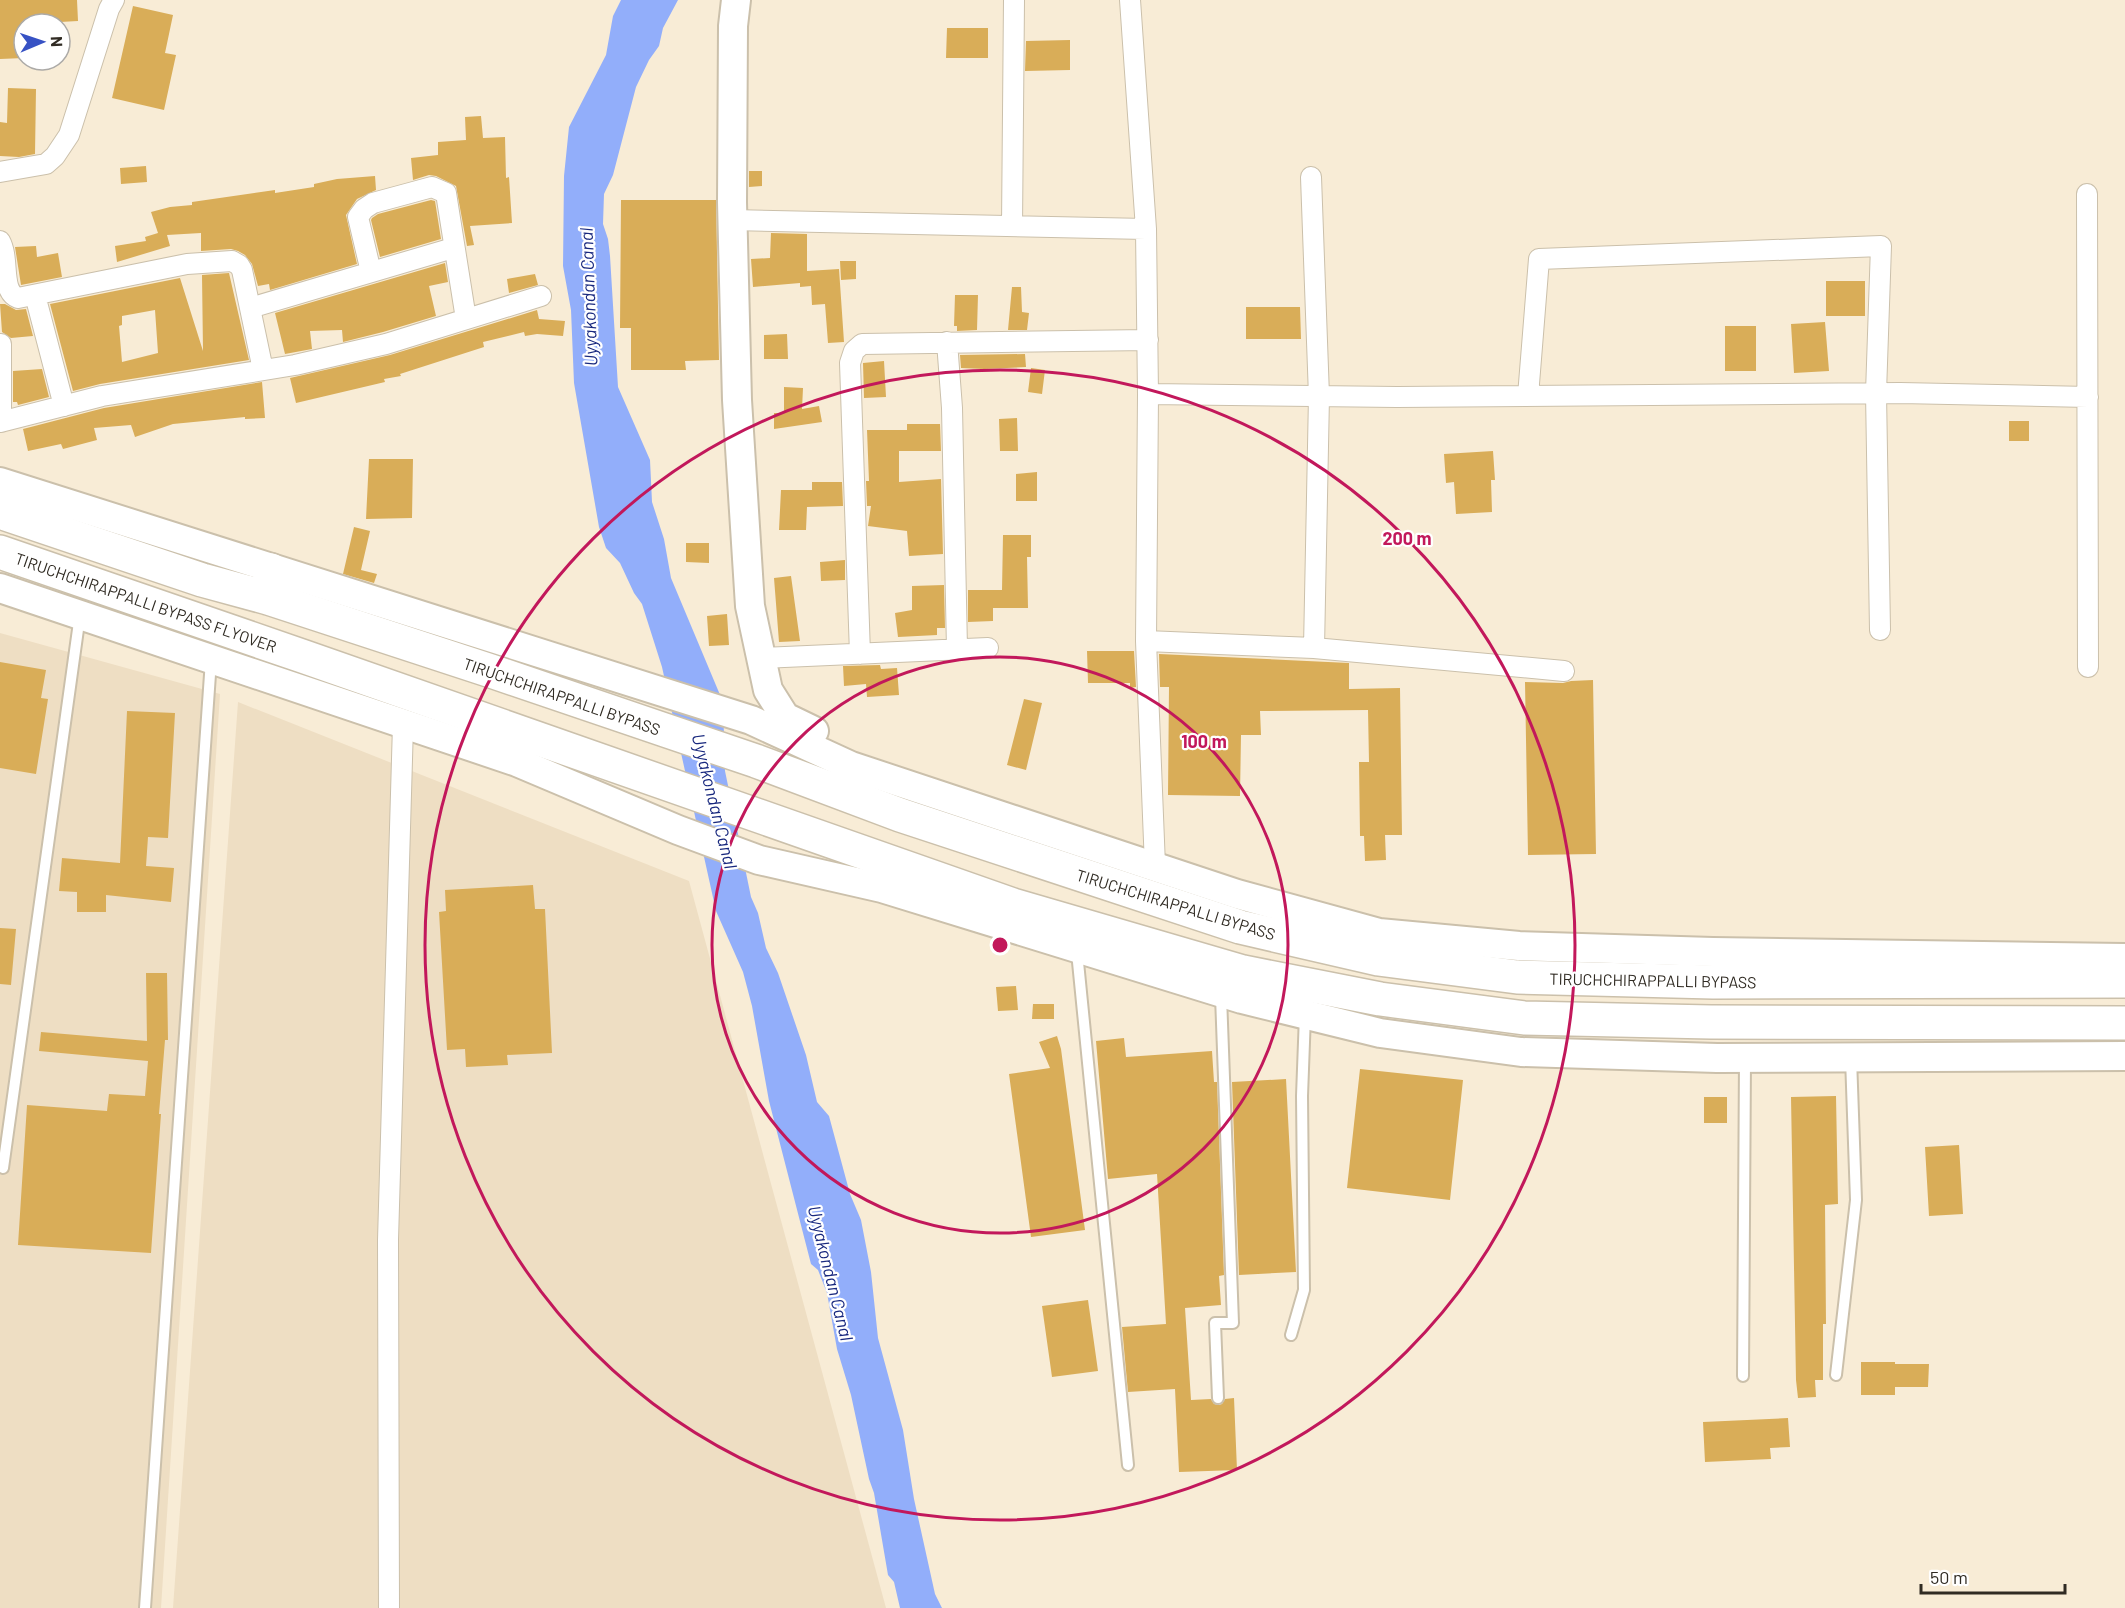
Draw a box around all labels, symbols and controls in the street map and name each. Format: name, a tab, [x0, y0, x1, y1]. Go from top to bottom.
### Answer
north arrow	[12, 12, 72, 72]
text: N	[48, 36, 67, 47]
water label: Uyyakondan Canal	[575, 227, 601, 367]
text: 200 m	[1382, 527, 1432, 549]
street label: TIRUCHCHIRAPPALLI BYPASS FLYOVER	[13, 548, 279, 656]
street label: TIRUCHCHIRAPPALLI BYPASS	[461, 653, 663, 739]
text: 100 m	[1181, 730, 1227, 752]
water label: Uyyakondan Canal	[688, 731, 742, 871]
street label: TIRUCHCHIRAPPALLI BYPASS	[1074, 865, 1278, 943]
centre of rings	[990, 935, 1010, 955]
street label: TIRUCHCHIRAPPALLI BYPASS	[1549, 969, 1757, 991]
water label: Uyyakondan Canal	[804, 1203, 858, 1343]
scale bar	[1921, 1557, 2065, 1595]
text: 50 m	[1930, 1566, 1968, 1588]

